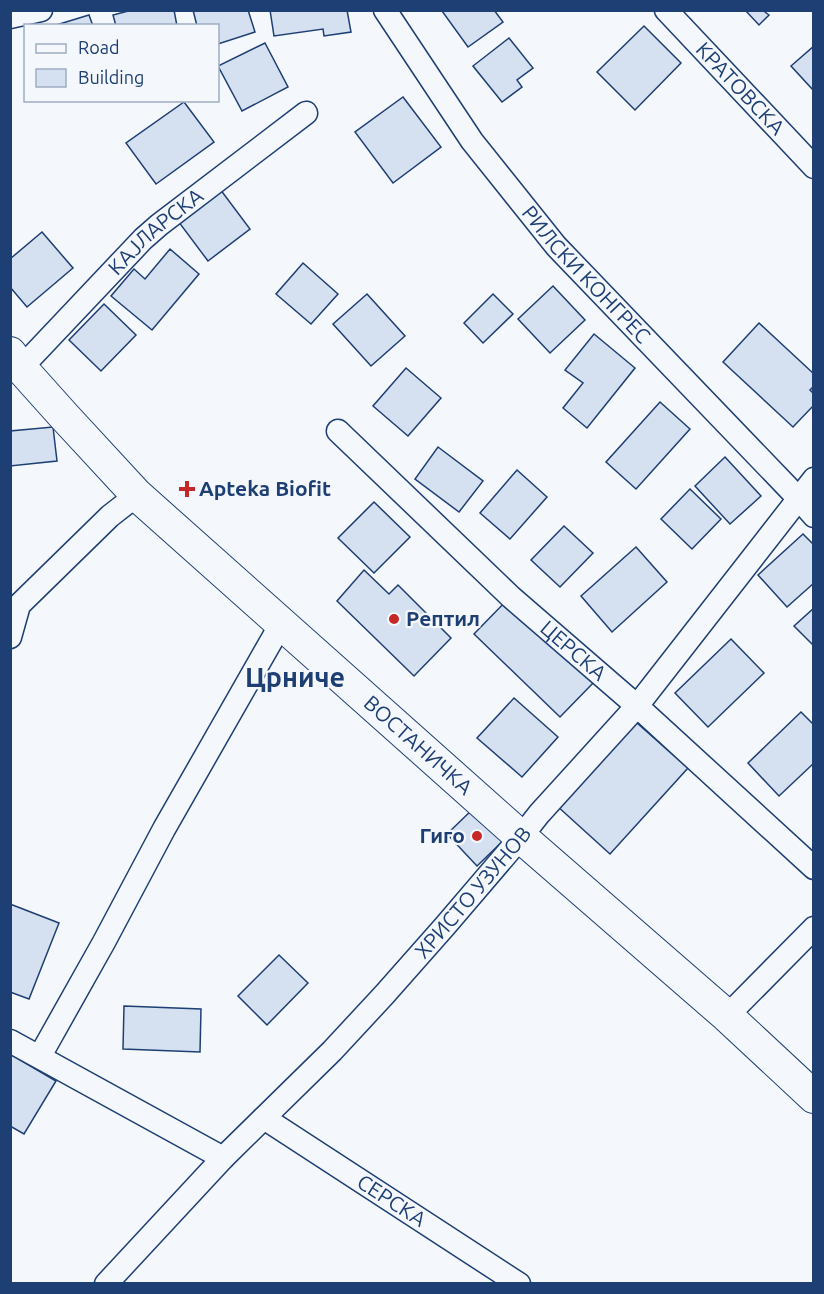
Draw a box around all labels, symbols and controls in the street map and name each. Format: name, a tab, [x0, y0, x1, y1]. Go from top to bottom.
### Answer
legend	[24, 24, 219, 102]
text: Road	[78, 37, 120, 57]
street label: КРАТОВСКА	[692, 37, 790, 139]
text: Building	[78, 67, 144, 87]
street label: КАЈЛАРСКА	[103, 183, 208, 279]
street label: РИЛСКИ КОНГРЕС	[518, 201, 656, 348]
place label: Apteka Biofit	[199, 476, 331, 500]
marker: Apteka Biofit	[180, 482, 194, 496]
place label: Рептил	[406, 606, 480, 630]
marker: Рептил	[387, 612, 401, 626]
street label: ЦЕРСКА	[536, 615, 612, 685]
district label: Црниче	[245, 662, 345, 692]
street label: ВОСТАНИЧКА	[360, 690, 478, 799]
street label: ХРИСТО УЗУНОВ	[409, 821, 536, 963]
place label: Гиго	[419, 823, 465, 847]
marker: Гиго	[470, 829, 484, 843]
street label: СЕРСКА	[353, 1169, 431, 1231]

